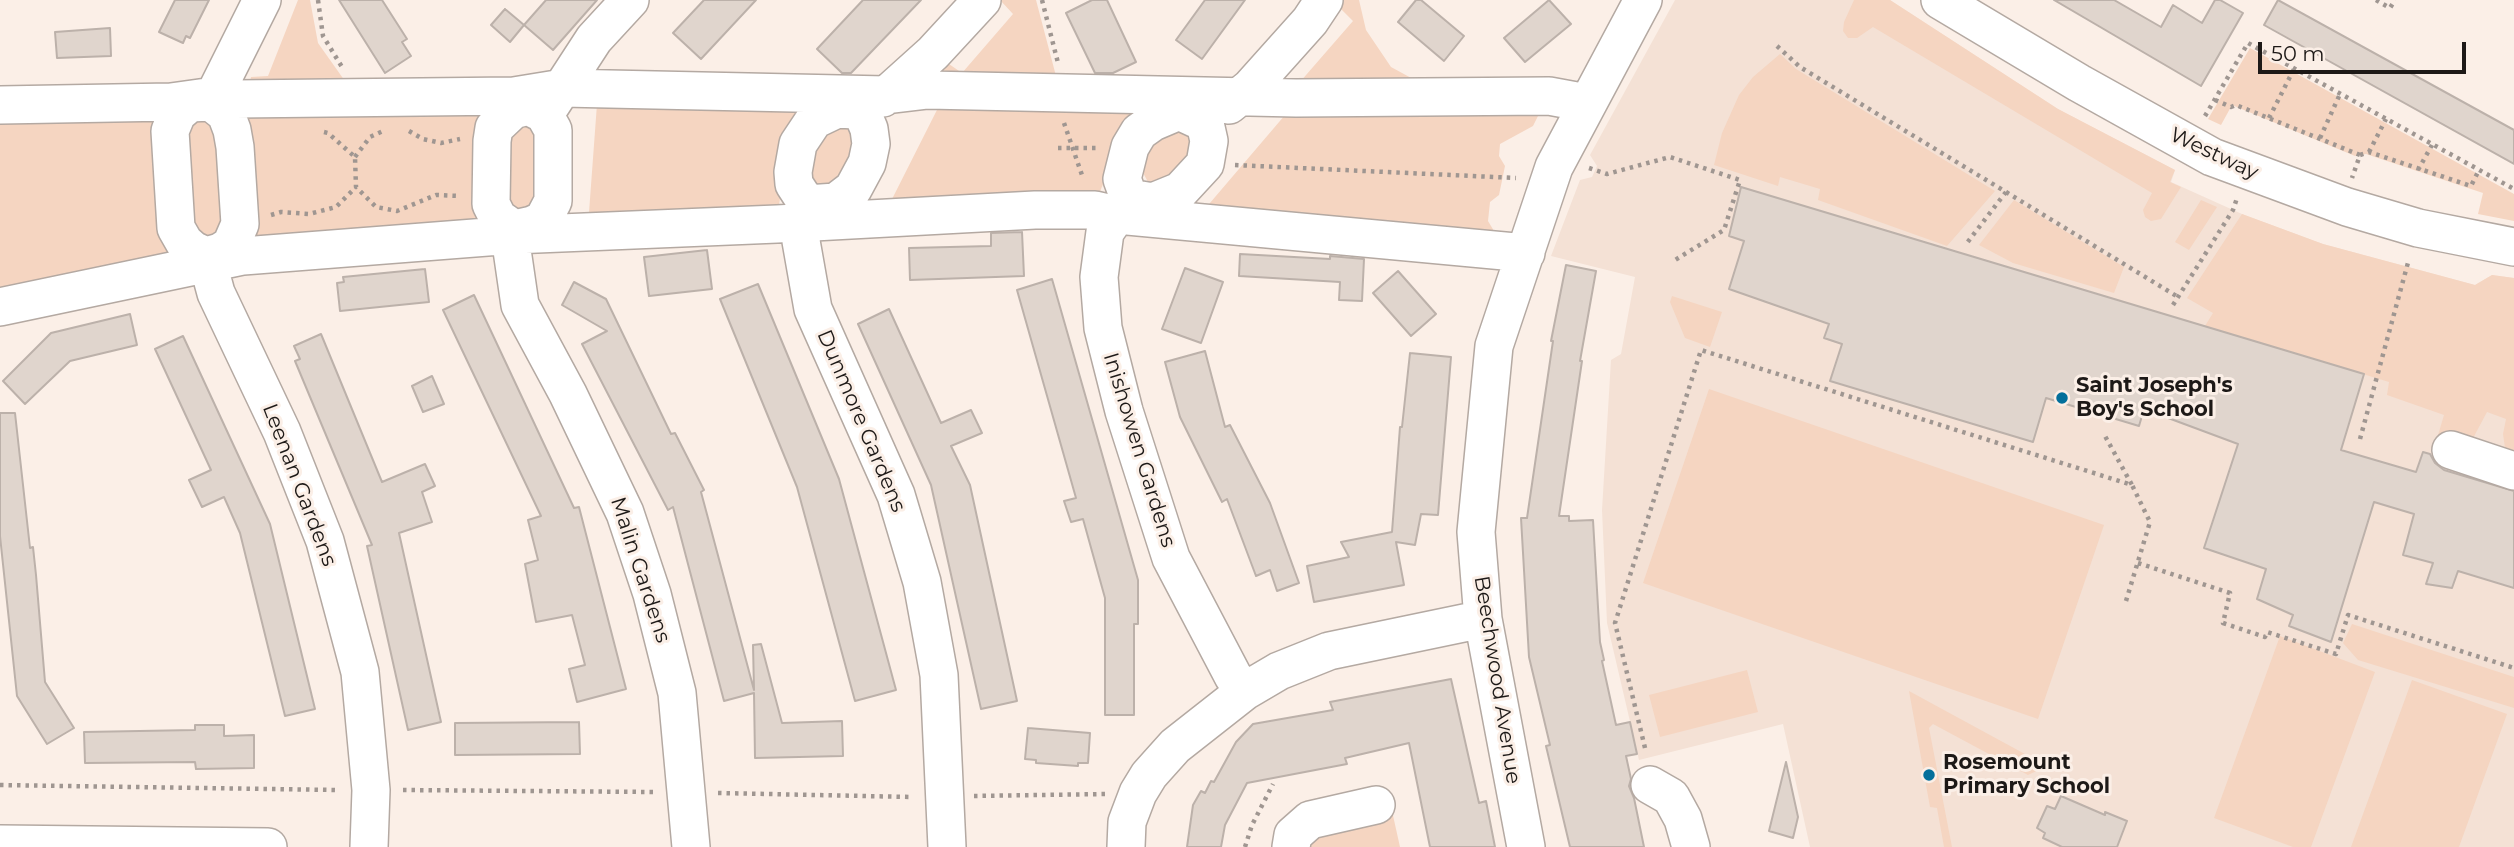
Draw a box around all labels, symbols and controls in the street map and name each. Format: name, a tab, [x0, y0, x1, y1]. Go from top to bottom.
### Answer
scale bar	[2262, 28, 2470, 72]
text: 50 m	[2271, 41, 2325, 66]
street label: Westway	[2166, 123, 2262, 185]
street label: Dunmore Gardens	[811, 326, 911, 516]
street label: Inishowen Gardens	[1097, 350, 1181, 550]
place label: Saint Joseph's Boy's School	[2076, 373, 2233, 423]
marker: Saint Joseph's Boy's School	[2054, 390, 2070, 406]
street label: Leenan Gardens	[256, 400, 342, 570]
street label: Malin Gardens	[605, 494, 675, 646]
street label: Beechwood Avenue	[1468, 574, 1526, 786]
place label: Rosemount Primary School	[1943, 750, 2110, 800]
marker: Rosemount Primary School	[1921, 767, 1937, 783]

